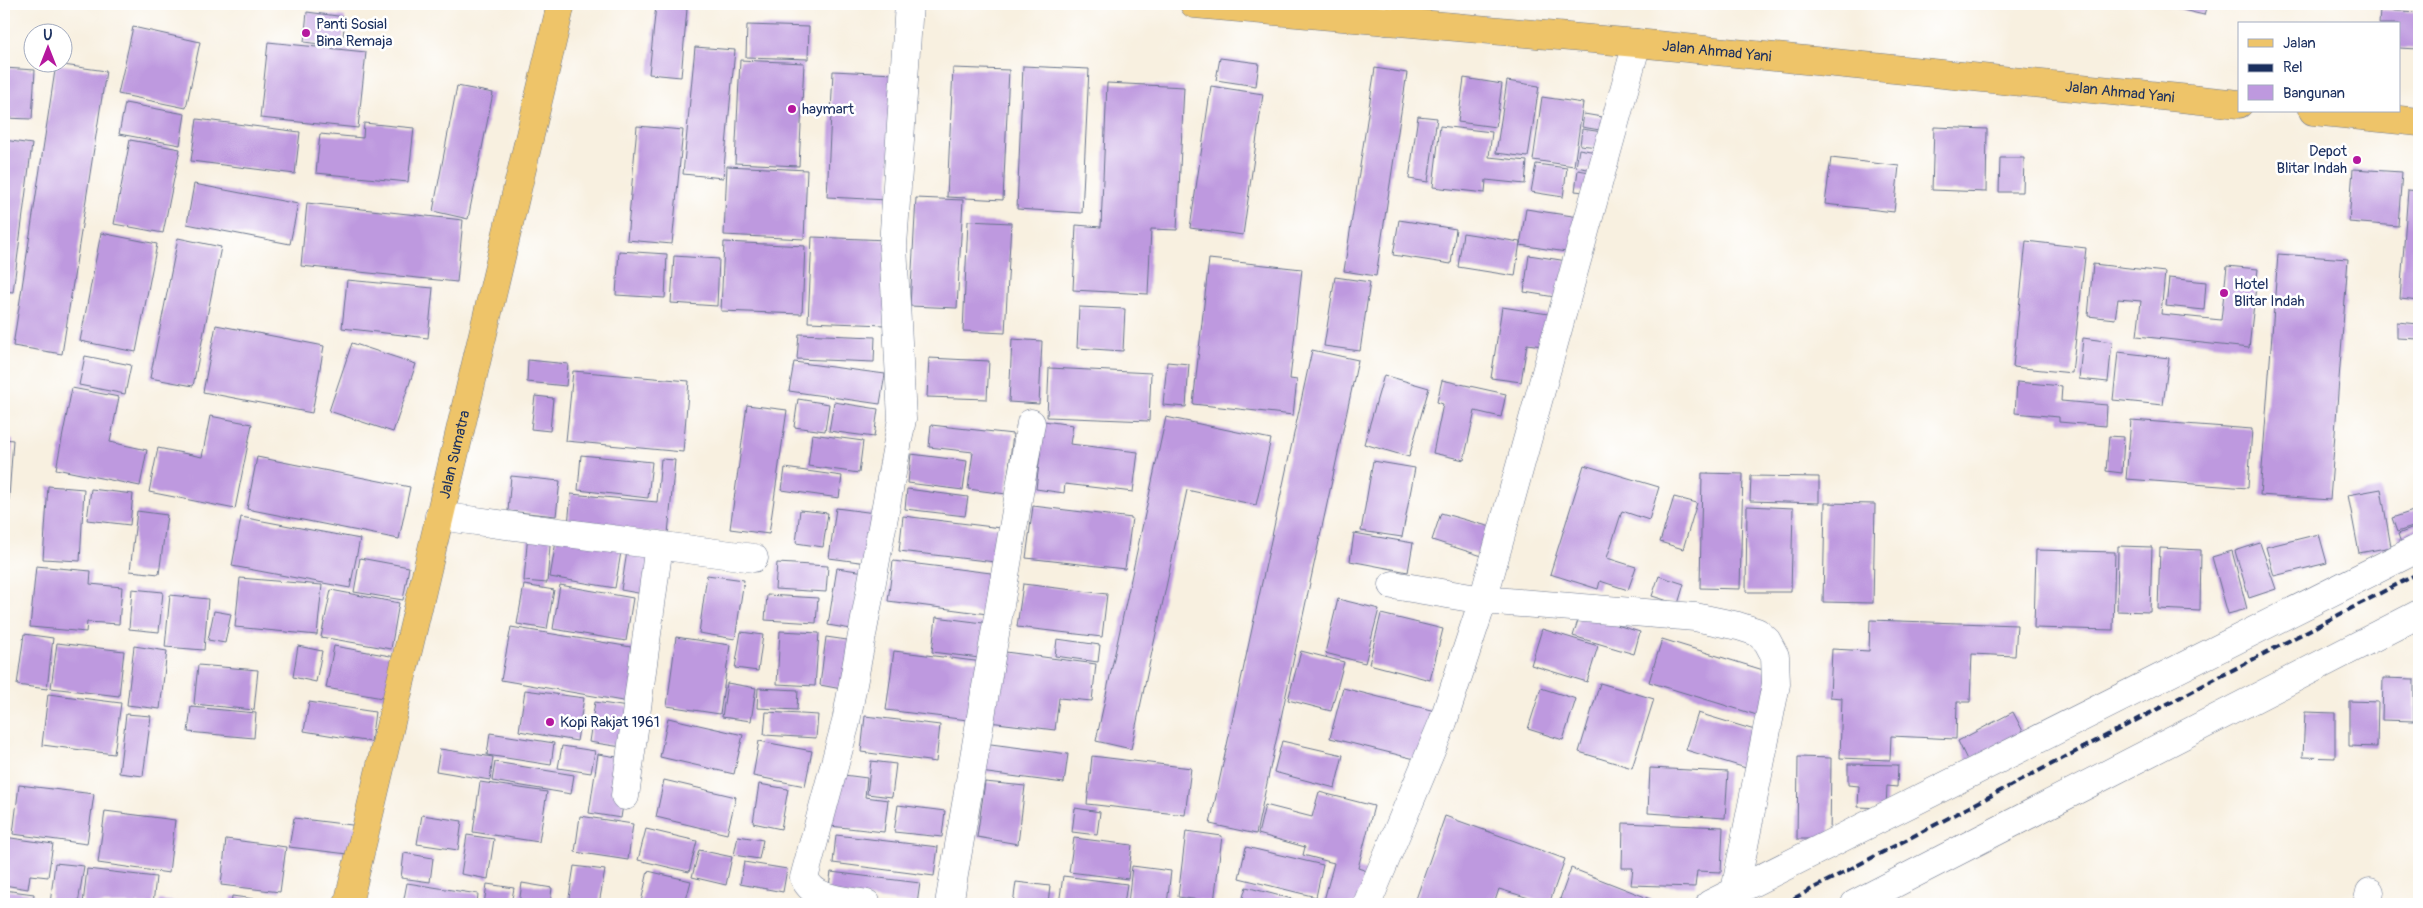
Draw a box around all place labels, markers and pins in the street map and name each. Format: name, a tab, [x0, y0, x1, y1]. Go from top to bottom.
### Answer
place label: Panti Sosial Bina Remaja	[316, 15, 392, 51]
marker: Panti Sosial Bina Remaja	[300, 27, 312, 39]
place label: haymart	[802, 100, 855, 119]
marker: haymart	[786, 103, 798, 115]
place label: Depot Blitar Indah	[2277, 142, 2348, 178]
marker: Depot Blitar Indah	[2351, 154, 2363, 166]
place label: Hotel Blitar Indah	[2234, 275, 2304, 311]
marker: Hotel Blitar Indah	[2218, 287, 2230, 299]
place label: Kopi Rakjat 1961	[560, 713, 660, 732]
marker: Kopi Rakjat 1961	[544, 716, 556, 728]

